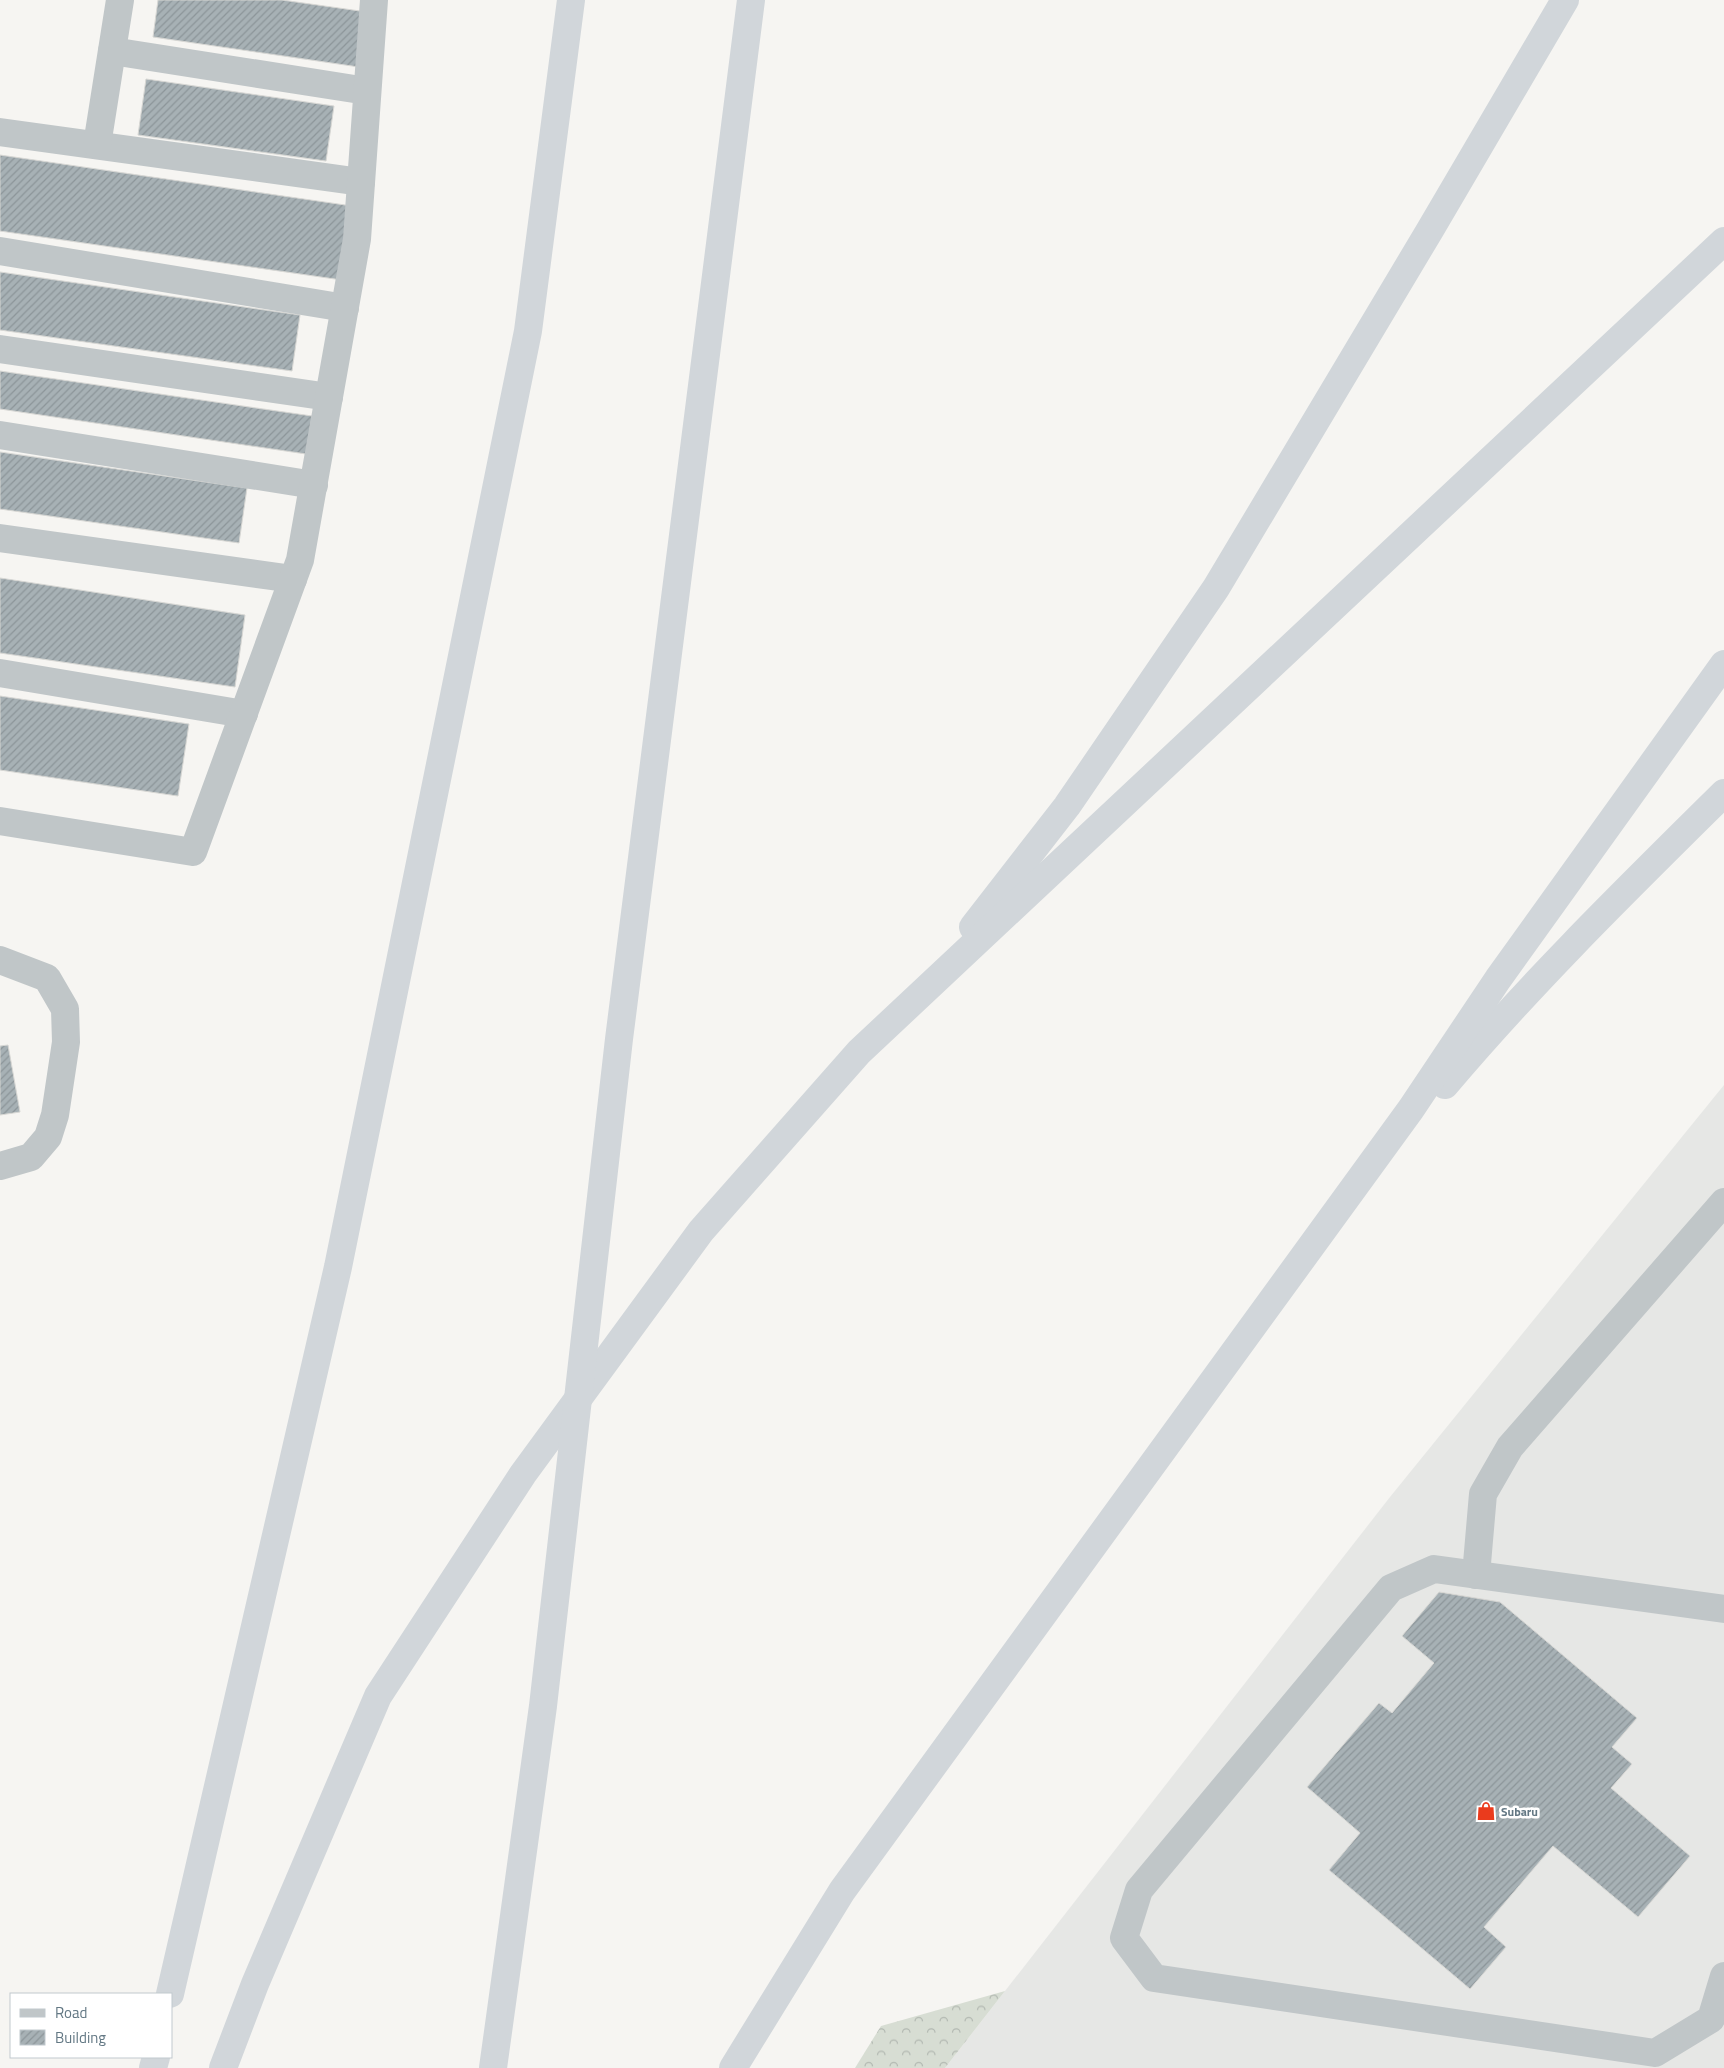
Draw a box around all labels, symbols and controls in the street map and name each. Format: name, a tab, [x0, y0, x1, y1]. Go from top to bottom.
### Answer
shop icon: Subaru	[1475, 1800, 1497, 1822]
place label: Subaru	[1501, 1802, 1538, 1821]
legend	[10, 1993, 172, 2058]
text: Road	[55, 2001, 87, 2024]
text: Building	[55, 2026, 106, 2049]

